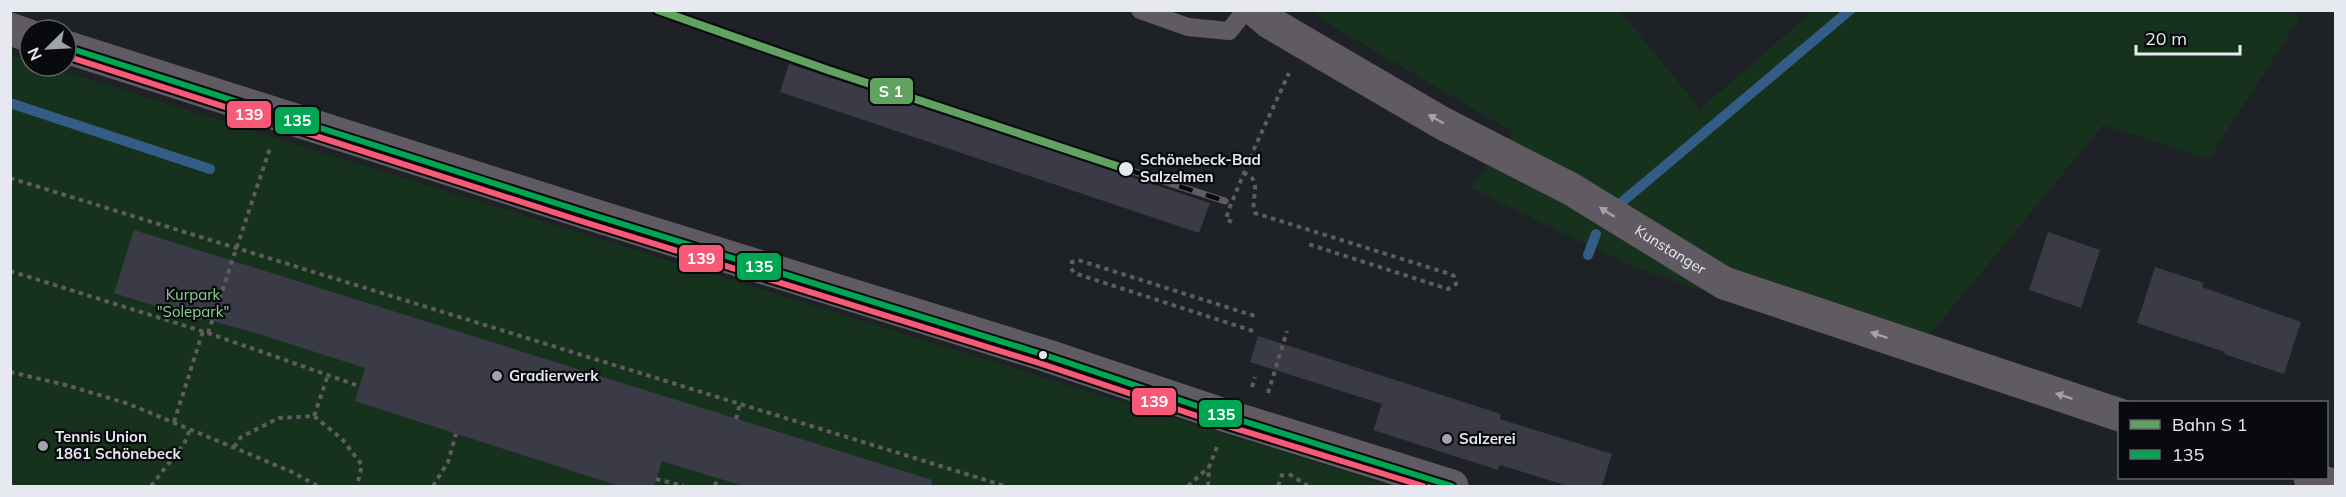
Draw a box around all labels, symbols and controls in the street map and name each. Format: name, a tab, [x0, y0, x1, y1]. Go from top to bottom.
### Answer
north arrow	[18, 18, 78, 78]
scale bar	[2136, 18, 2240, 56]
text: 20 m	[2145, 27, 2187, 50]
text: N	[23, 45, 46, 64]
line badge: S 1	[869, 77, 914, 105]
text: S 1	[879, 81, 903, 101]
line badge: 139	[226, 100, 272, 129]
text: 139	[235, 104, 263, 124]
line badge: 135	[274, 106, 320, 135]
text: 135	[283, 110, 312, 130]
one-way arrow	[1428, 114, 1444, 125]
place label: Schönebeck-Bad Salzelmen	[1140, 150, 1261, 186]
marker: Schönebeck-Bad Salzelmen	[1117, 160, 1135, 178]
one-way arrow	[1599, 206, 1615, 217]
street label: Kunstanger	[1631, 220, 1710, 279]
line badge: 139	[678, 244, 724, 273]
text: 139	[687, 248, 715, 268]
line badge: 135	[736, 252, 782, 281]
text: 135	[745, 256, 774, 276]
park label: Kurpark "Solepark"	[157, 285, 229, 321]
one-way arrow	[1870, 330, 1888, 340]
unlabelled marker	[1037, 349, 1049, 361]
place label: Gradierwerk	[509, 366, 599, 385]
marker: Gradierwerk	[490, 369, 504, 383]
line badge: 139	[1131, 387, 1177, 416]
text: 139	[1140, 391, 1168, 411]
one-way arrow	[2055, 391, 2073, 401]
line badge: 135	[1198, 399, 1243, 428]
legend	[2118, 401, 2328, 479]
text: 135	[1207, 404, 1236, 424]
text: Bahn S 1	[2172, 413, 2248, 436]
place label: Tennis Union 1861 Schönebeck	[55, 427, 182, 463]
place label: Salzerei	[1459, 429, 1516, 448]
marker: Salzerei	[1440, 432, 1454, 446]
marker: Tennis Union 1861 Schönebeck	[36, 439, 50, 453]
text: 135	[2172, 443, 2205, 466]

